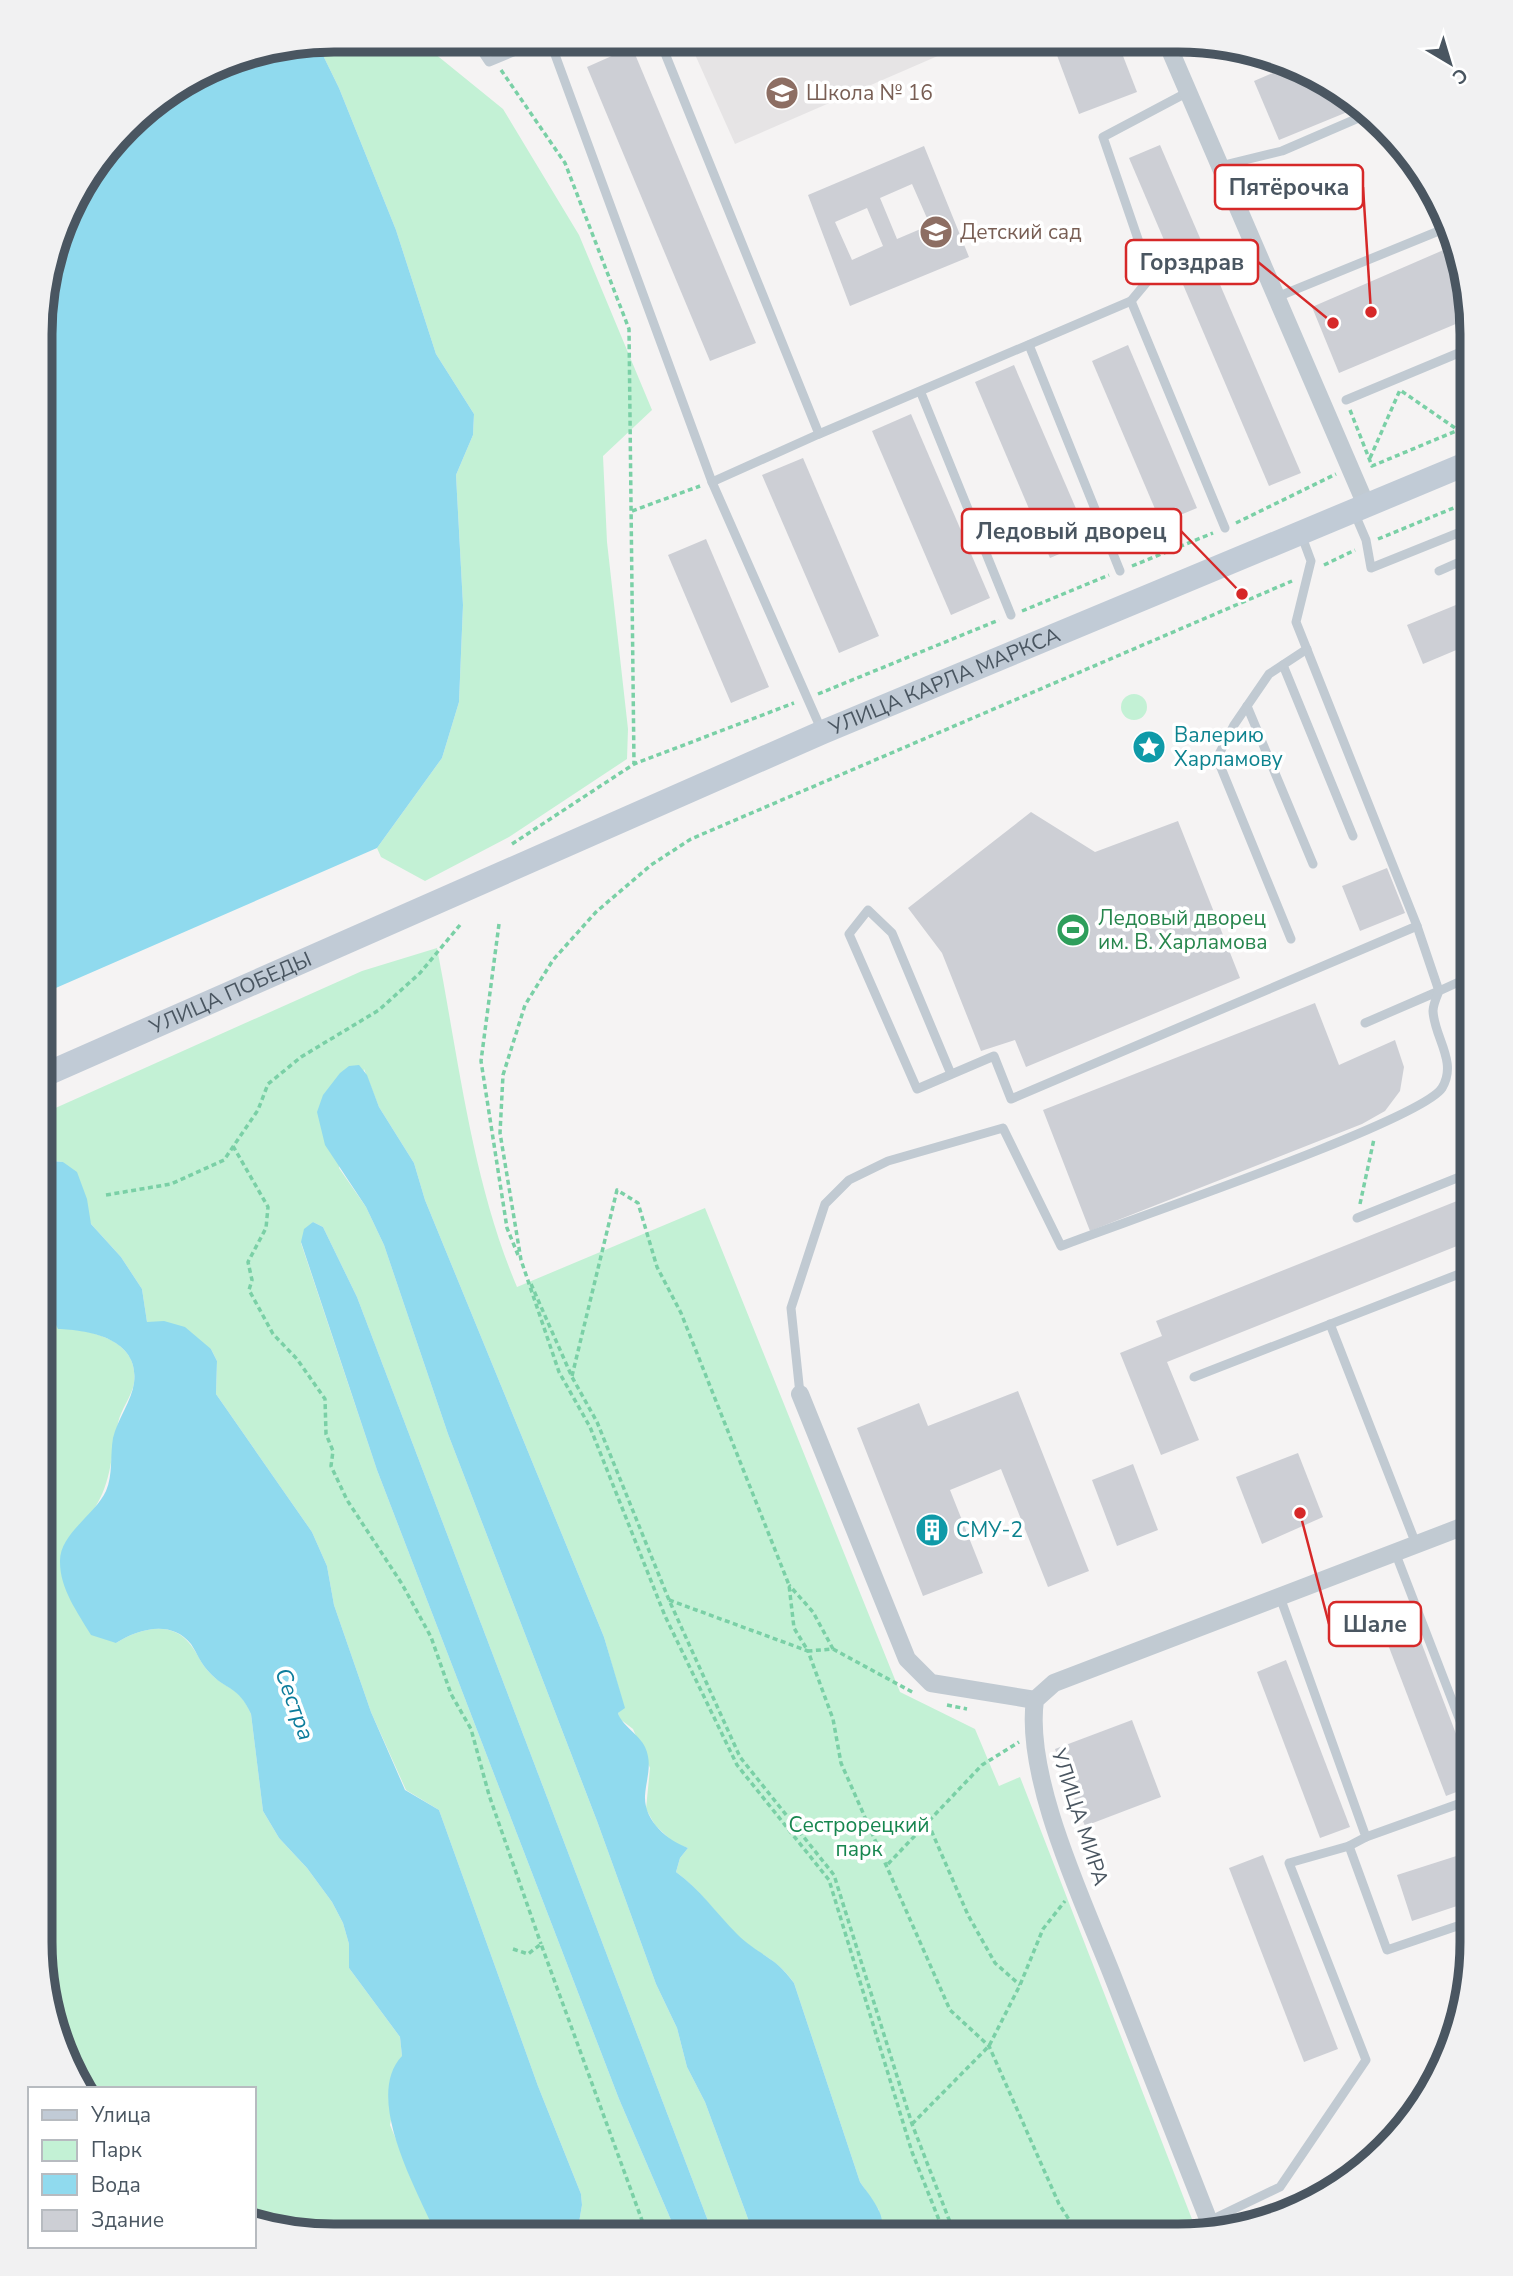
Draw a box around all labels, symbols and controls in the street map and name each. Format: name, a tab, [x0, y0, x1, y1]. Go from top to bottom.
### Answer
north arrow	[1415, 28, 1485, 98]
text: С	[1447, 61, 1473, 90]
school or university icon: Школа № 16	[763, 74, 801, 112]
place label: Школа № 16	[806, 79, 933, 107]
callout: Пятёрочка	[1215, 165, 1363, 209]
text: Пятёрочка	[1229, 172, 1349, 203]
school or university icon: Детский сад	[917, 213, 955, 251]
place label: Детский сад	[960, 218, 1082, 246]
callout: Горздрав	[1126, 240, 1258, 284]
text: Горздрав	[1140, 247, 1244, 278]
callout: Ледовый дворец	[962, 509, 1181, 553]
text: Ледовый дворец	[976, 516, 1166, 547]
street label: УЛИЦА КАРЛА МАРКСА	[824, 621, 1064, 742]
place label: Валерию Харламову	[1174, 721, 1283, 773]
place icon: Валерию Харламову	[1130, 728, 1168, 766]
place label: Ледовый дворец им. В. Харламова	[1098, 904, 1268, 956]
sports icon: Ледовый дворец им. В. Харламова	[1054, 911, 1092, 949]
street label: УЛИЦА ПОБЕДЫ	[144, 945, 316, 1041]
building icon: СМУ-2	[913, 1511, 951, 1549]
place label: СМУ-2	[956, 1516, 1023, 1544]
callout: Шале	[1329, 1602, 1421, 1646]
text: Шале	[1343, 1609, 1407, 1640]
water label: Сестра	[267, 1664, 322, 1745]
street label: УЛИЦА МИРА	[1044, 1744, 1115, 1889]
park label: Сестрорецкий парк	[789, 1811, 929, 1863]
legend	[28, 2087, 256, 2248]
text: Улица	[90, 2101, 151, 2129]
text: Парк	[91, 2136, 143, 2164]
text: Вода	[91, 2171, 141, 2199]
text: Здание	[91, 2206, 164, 2234]

